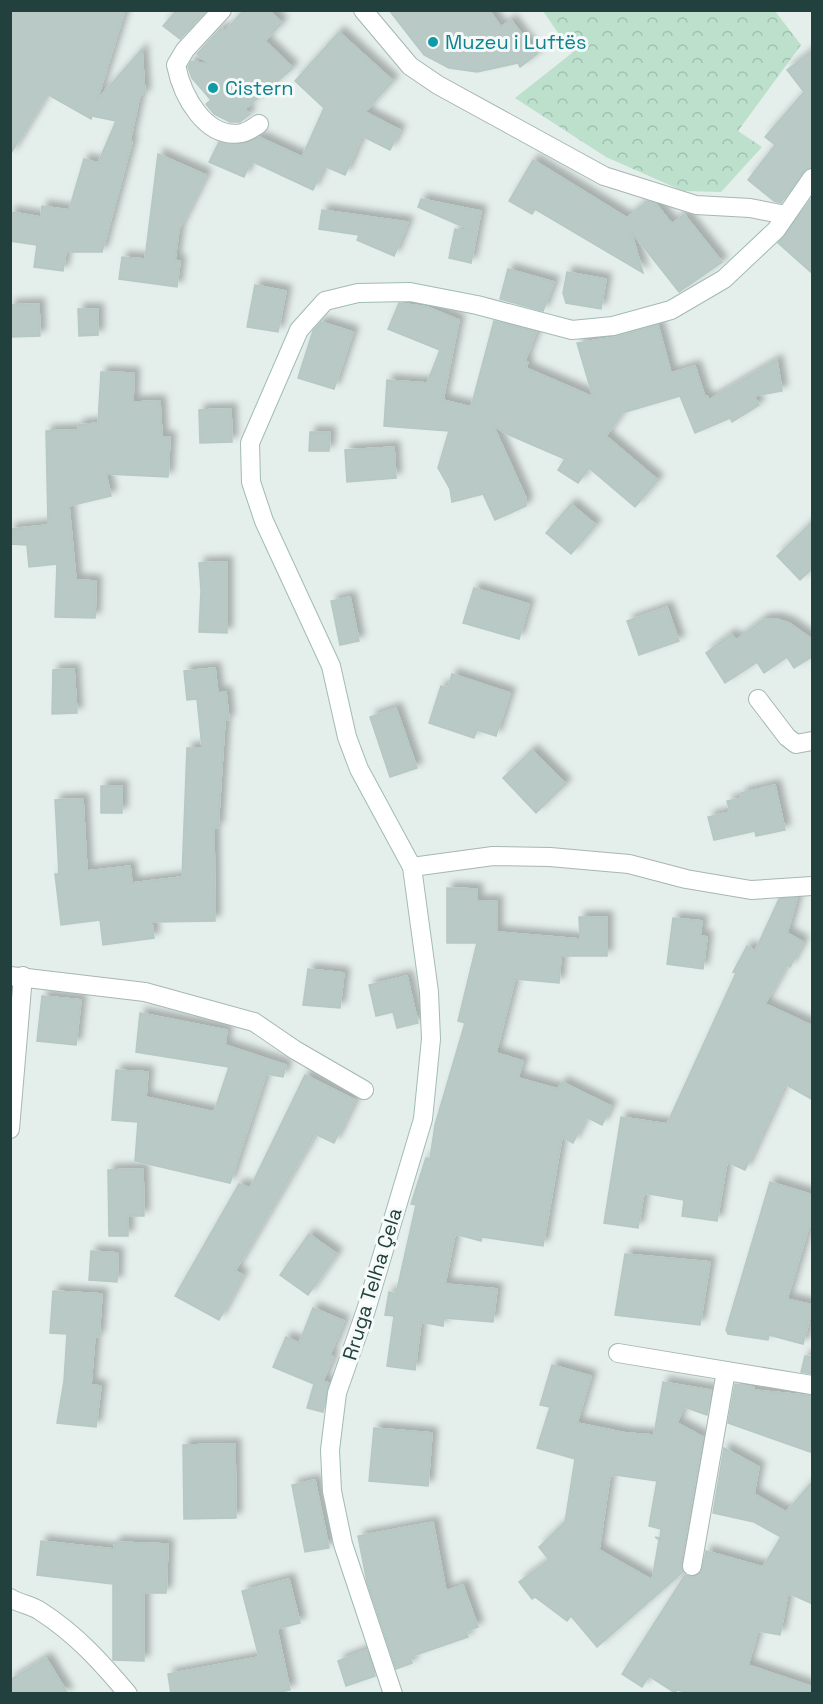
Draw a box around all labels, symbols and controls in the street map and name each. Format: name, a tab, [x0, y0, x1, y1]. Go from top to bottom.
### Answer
place label: Muzeu i Luftës	[445, 29, 587, 55]
marker: Muzeu i Luftës	[426, 35, 440, 49]
place label: Cistern	[225, 75, 294, 101]
marker: Cistern	[206, 81, 220, 95]
street label: Rruga Telha Çela	[336, 1205, 408, 1363]

